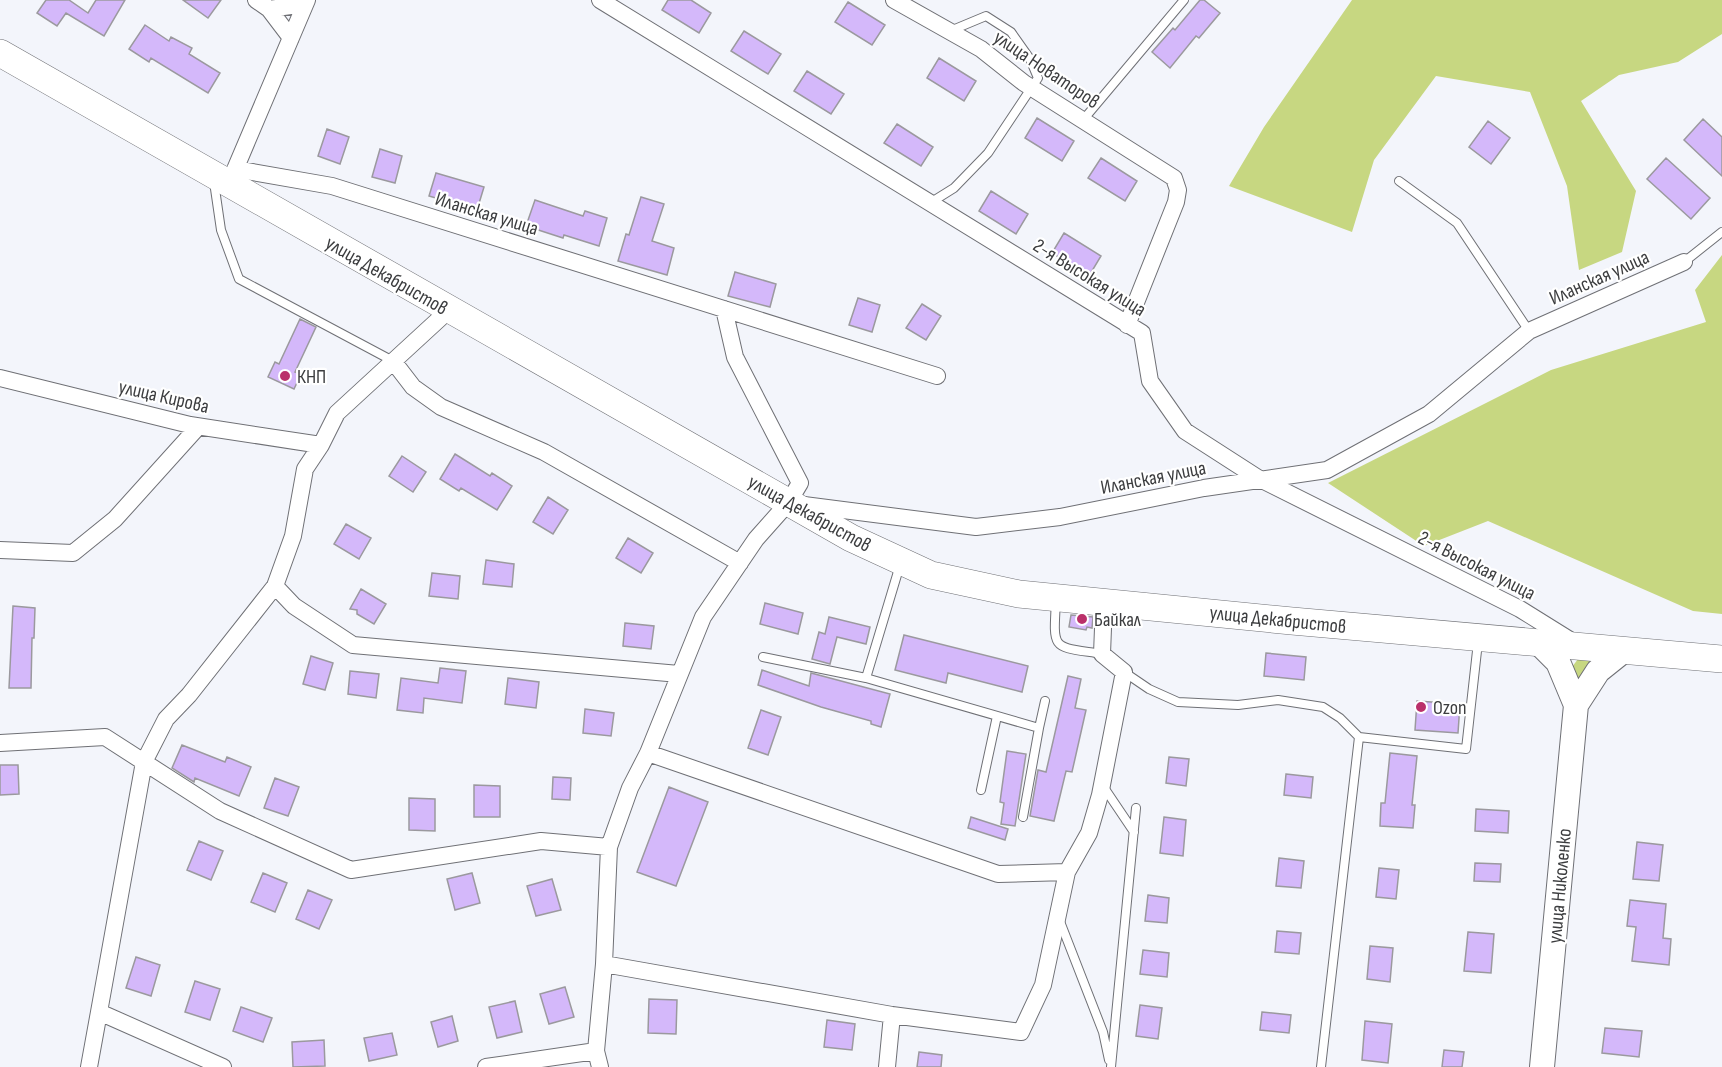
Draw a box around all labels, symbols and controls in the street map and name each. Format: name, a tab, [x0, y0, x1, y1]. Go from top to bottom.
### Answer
street label: улица Новаторов	[989, 26, 1104, 114]
street label: Иланская улица	[432, 187, 541, 241]
street label: улица Декабристов	[321, 231, 452, 321]
street label: 2-я Высокая улица	[1029, 234, 1150, 322]
street label: Иланская улица	[1546, 245, 1653, 311]
place label: КНП	[297, 365, 326, 389]
marker: КНП	[278, 369, 292, 383]
street label: улица Кирова	[116, 375, 211, 419]
street label: Иланская улица	[1099, 456, 1208, 500]
street label: улица Декабристов	[744, 470, 875, 558]
street label: 2-я Высокая улица	[1414, 526, 1539, 606]
street label: улица Декабристов	[1208, 601, 1347, 639]
place label: Байкал	[1094, 608, 1141, 632]
marker: Байкал	[1075, 612, 1089, 626]
place label: Ozon	[1433, 696, 1467, 720]
marker: Ozon	[1414, 700, 1428, 714]
street label: улица Николенко	[1543, 828, 1577, 945]

